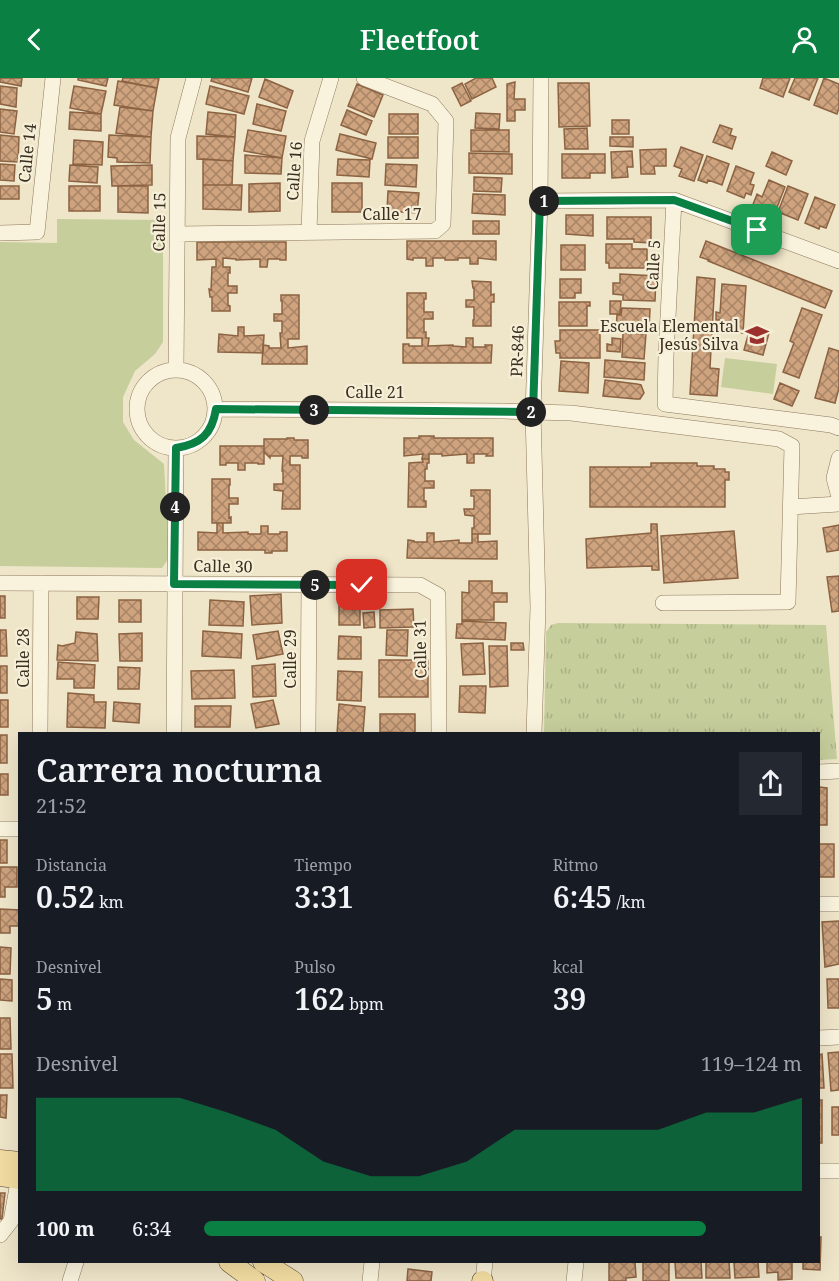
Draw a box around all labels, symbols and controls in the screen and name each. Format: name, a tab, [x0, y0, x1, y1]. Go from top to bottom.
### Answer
text: Fleetfoot	[360, 21, 479, 58]
icon: back	[18, 23, 51, 56]
icon: person	[788, 23, 821, 56]
street label: Calle 14	[13, 122, 41, 184]
street label: Calle 16	[281, 141, 307, 201]
pin: 1	[529, 186, 559, 216]
text: 1	[539, 190, 549, 212]
street label: Calle 15	[147, 192, 171, 252]
street label: Calle 17	[362, 203, 422, 225]
pin	[731, 204, 782, 255]
icon: arrive	[740, 213, 773, 246]
street label: Calle 5	[641, 239, 665, 291]
place label: Escuela Elemental Jesús Silva	[600, 315, 739, 355]
school or university icon: Escuela Elemental Jesús Silva	[744, 322, 770, 348]
street label: PR-846	[505, 325, 529, 377]
street label: Calle 21	[345, 381, 405, 403]
pin: 3	[299, 395, 329, 425]
pin: 2	[516, 397, 546, 427]
text: 3	[309, 399, 319, 421]
text: 2	[526, 401, 536, 423]
pin: 4	[160, 492, 190, 522]
text: 4	[170, 496, 180, 518]
street label: Calle 30	[193, 554, 253, 578]
pin	[336, 559, 387, 610]
icon: check	[345, 568, 378, 601]
pin: 5	[300, 570, 330, 600]
text: 5	[310, 574, 320, 596]
street label: Calle 31	[408, 619, 432, 679]
street label: Calle 28	[12, 628, 34, 688]
street label: Calle 29	[279, 629, 301, 689]
text: Carrera nocturna	[36, 747, 323, 792]
button: share	[739, 752, 802, 815]
text: 21:52	[36, 792, 86, 819]
text: Distancia	[36, 854, 107, 876]
text: Tiempo	[294, 854, 352, 876]
text: Ritmo	[553, 854, 598, 876]
text: 0.52	[36, 876, 95, 917]
text: 3:31	[294, 876, 354, 917]
text: 6:45	[553, 876, 612, 917]
text: km	[95, 891, 124, 913]
text: /km	[612, 891, 646, 913]
text: Desnivel	[36, 956, 102, 978]
text: Pulso	[294, 956, 336, 978]
text: kcal	[553, 956, 584, 978]
text: 5	[36, 978, 53, 1019]
text: 162	[294, 978, 345, 1019]
text: 39	[553, 978, 586, 1019]
text: m	[53, 993, 72, 1015]
text: bpm	[345, 993, 384, 1015]
text: Desnivel	[36, 1050, 118, 1077]
text: 119–124 m	[701, 1050, 802, 1077]
text: 100 m	[36, 1215, 95, 1242]
text: 6:34	[132, 1215, 171, 1242]

